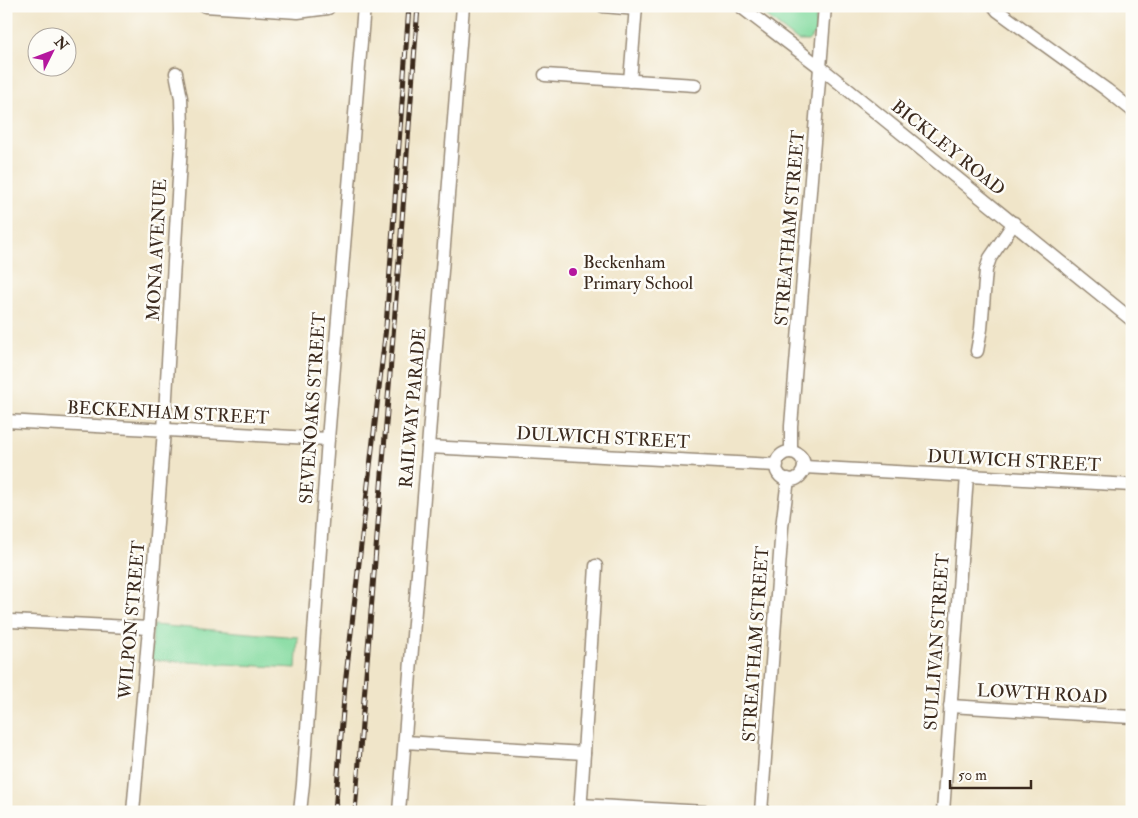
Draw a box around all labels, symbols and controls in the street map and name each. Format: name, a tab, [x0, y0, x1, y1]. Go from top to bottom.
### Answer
north arrow	[28, 28, 78, 78]
text: N	[50, 33, 72, 54]
street label: BICKLEY ROAD	[886, 95, 1010, 201]
street label: STREATHAM STREET	[770, 129, 810, 327]
street label: MONA AVENUE	[142, 178, 172, 322]
place label: Beckenham Primary School	[583, 251, 694, 295]
marker: Beckenham Primary School	[567, 266, 579, 278]
street label: SEVENOAKS STREET	[295, 311, 331, 505]
street label: RAILWAY PARADE	[395, 327, 431, 489]
street label: BECKENHAM STREET	[66, 396, 270, 430]
street label: DULWICH STREET	[516, 422, 691, 454]
street label: DULWICH STREET	[927, 445, 1102, 477]
street label: WILPON STREET	[114, 539, 150, 701]
street label: STREATHAM STREET	[738, 545, 774, 743]
street label: SULLIVAN STREET	[919, 552, 955, 731]
street label: LOWTH ROAD	[976, 679, 1108, 709]
scale bar	[950, 758, 1032, 790]
text: 50 m	[958, 766, 987, 785]

